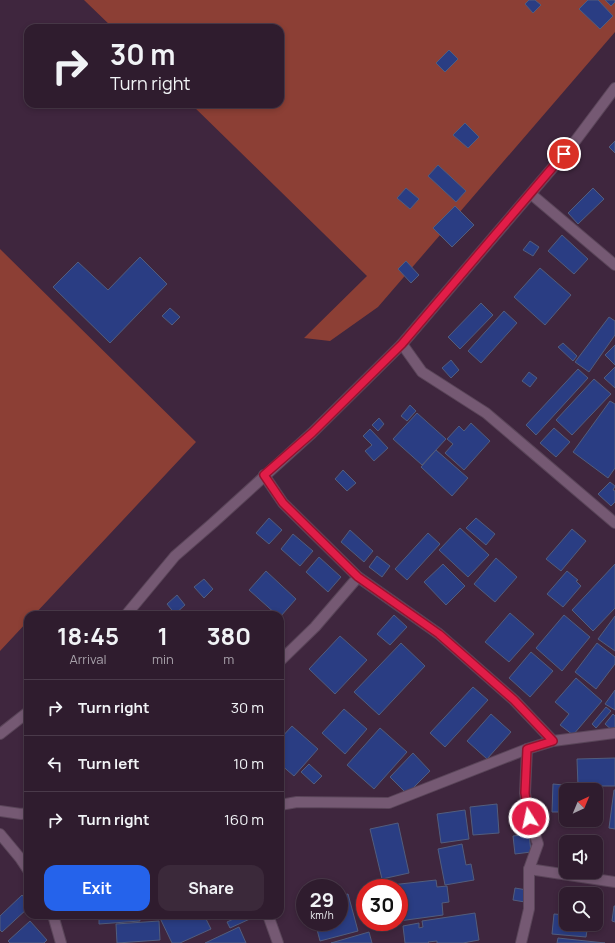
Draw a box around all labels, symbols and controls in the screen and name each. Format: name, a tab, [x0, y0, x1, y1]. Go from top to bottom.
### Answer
text: 30 m	[110, 35, 175, 73]
icon: right	[44, 40, 96, 92]
text: Turn right	[110, 71, 191, 95]
pin	[547, 137, 581, 171]
icon: arrive	[553, 143, 575, 165]
text: 18:45	[57, 619, 119, 652]
text: 1	[158, 619, 168, 652]
text: 380	[207, 619, 251, 652]
text: Arrival	[69, 650, 107, 668]
text: min	[152, 650, 174, 668]
text: m	[223, 650, 234, 668]
icon: right	[44, 697, 66, 719]
text: Turn right	[78, 697, 149, 718]
text: 30 m	[231, 697, 264, 718]
icon: left	[44, 753, 66, 775]
text: Turn left	[78, 753, 140, 774]
text: 10 m	[233, 753, 264, 774]
north arrow	[559, 783, 603, 827]
map controls	[559, 783, 603, 931]
position arrow	[508, 797, 550, 839]
icon: right	[44, 809, 66, 831]
text: Turn right	[78, 809, 149, 830]
text: 160 m	[224, 809, 264, 830]
button: sound	[559, 835, 603, 879]
button: Exit	[44, 865, 150, 911]
button: Share	[158, 865, 264, 911]
speed limit sign: 30	[356, 879, 408, 931]
text: 29	[310, 886, 334, 913]
button: search	[559, 887, 603, 931]
text: km/h	[310, 908, 334, 922]

